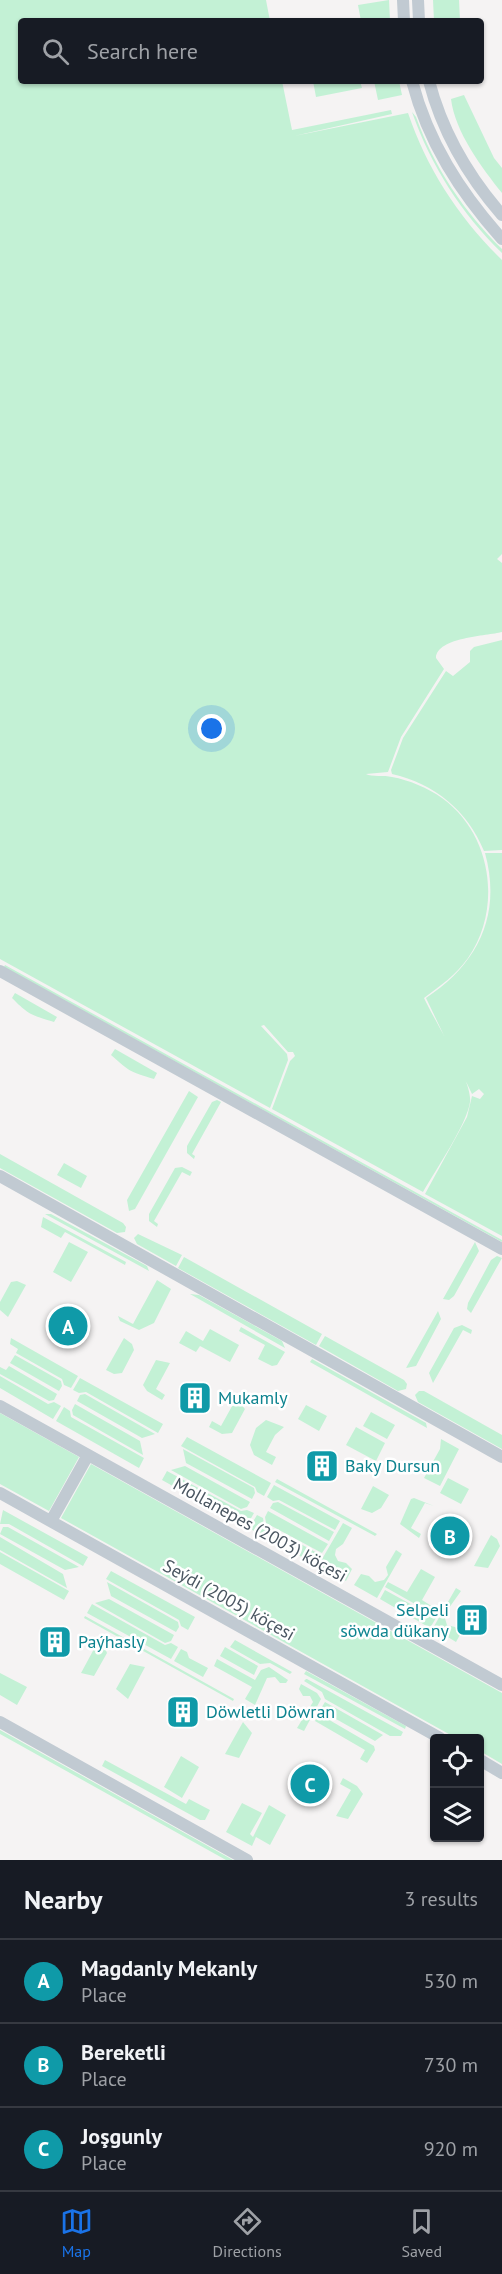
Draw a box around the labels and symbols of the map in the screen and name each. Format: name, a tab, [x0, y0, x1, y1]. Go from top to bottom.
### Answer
your location	[197, 714, 226, 743]
pin: A	[48, 1304, 88, 1348]
building icon: Mukamly	[177, 1380, 213, 1416]
place label: Mukamly	[218, 1386, 288, 1409]
building icon: Baky Dursun	[304, 1448, 340, 1484]
place label: Baky Dursun	[345, 1454, 440, 1477]
street label: Mollanepes (2003) köçesi	[169, 1472, 351, 1587]
pin: B	[430, 1514, 470, 1558]
street label: Seýdi (2005) köçesi	[159, 1554, 299, 1645]
place label: Selpeli söwda dükany	[340, 1598, 450, 1642]
building icon: Selpeli söwda dükany	[454, 1602, 490, 1638]
building icon: Paýhasly	[37, 1624, 73, 1660]
place label: Paýhasly	[78, 1630, 145, 1653]
building icon: Döwletli Döwran	[165, 1694, 201, 1730]
place label: Döwletli Döwran	[206, 1700, 335, 1723]
pin: C	[290, 1762, 330, 1806]

